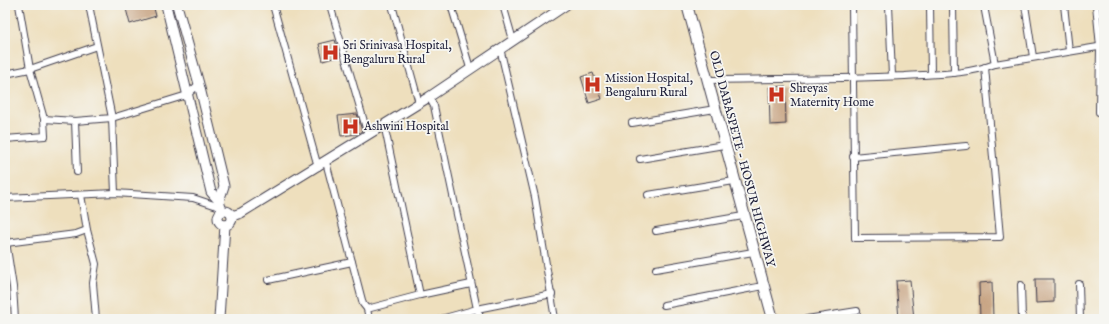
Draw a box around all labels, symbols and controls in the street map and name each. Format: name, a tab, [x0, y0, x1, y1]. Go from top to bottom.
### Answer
place label: Sri Srinivasa Hospital, Bengaluru Rural	[343, 38, 452, 67]
hospital icon: Sri Srinivasa Hospital, Bengaluru Rural	[320, 42, 340, 62]
street label: OLD DABASPETE - HOSUR HIGHWAY	[706, 49, 778, 270]
place label: Mission Hospital, Bengaluru Rural	[605, 71, 693, 100]
hospital icon: Mission Hospital, Bengaluru Rural	[582, 75, 602, 95]
place label: Shreyas Maternity Home	[790, 81, 875, 110]
hospital icon: Shreyas Maternity Home	[767, 85, 787, 105]
hospital icon: Ashwini Hospital	[341, 116, 361, 136]
place label: Ashwini Hospital	[363, 119, 450, 135]

